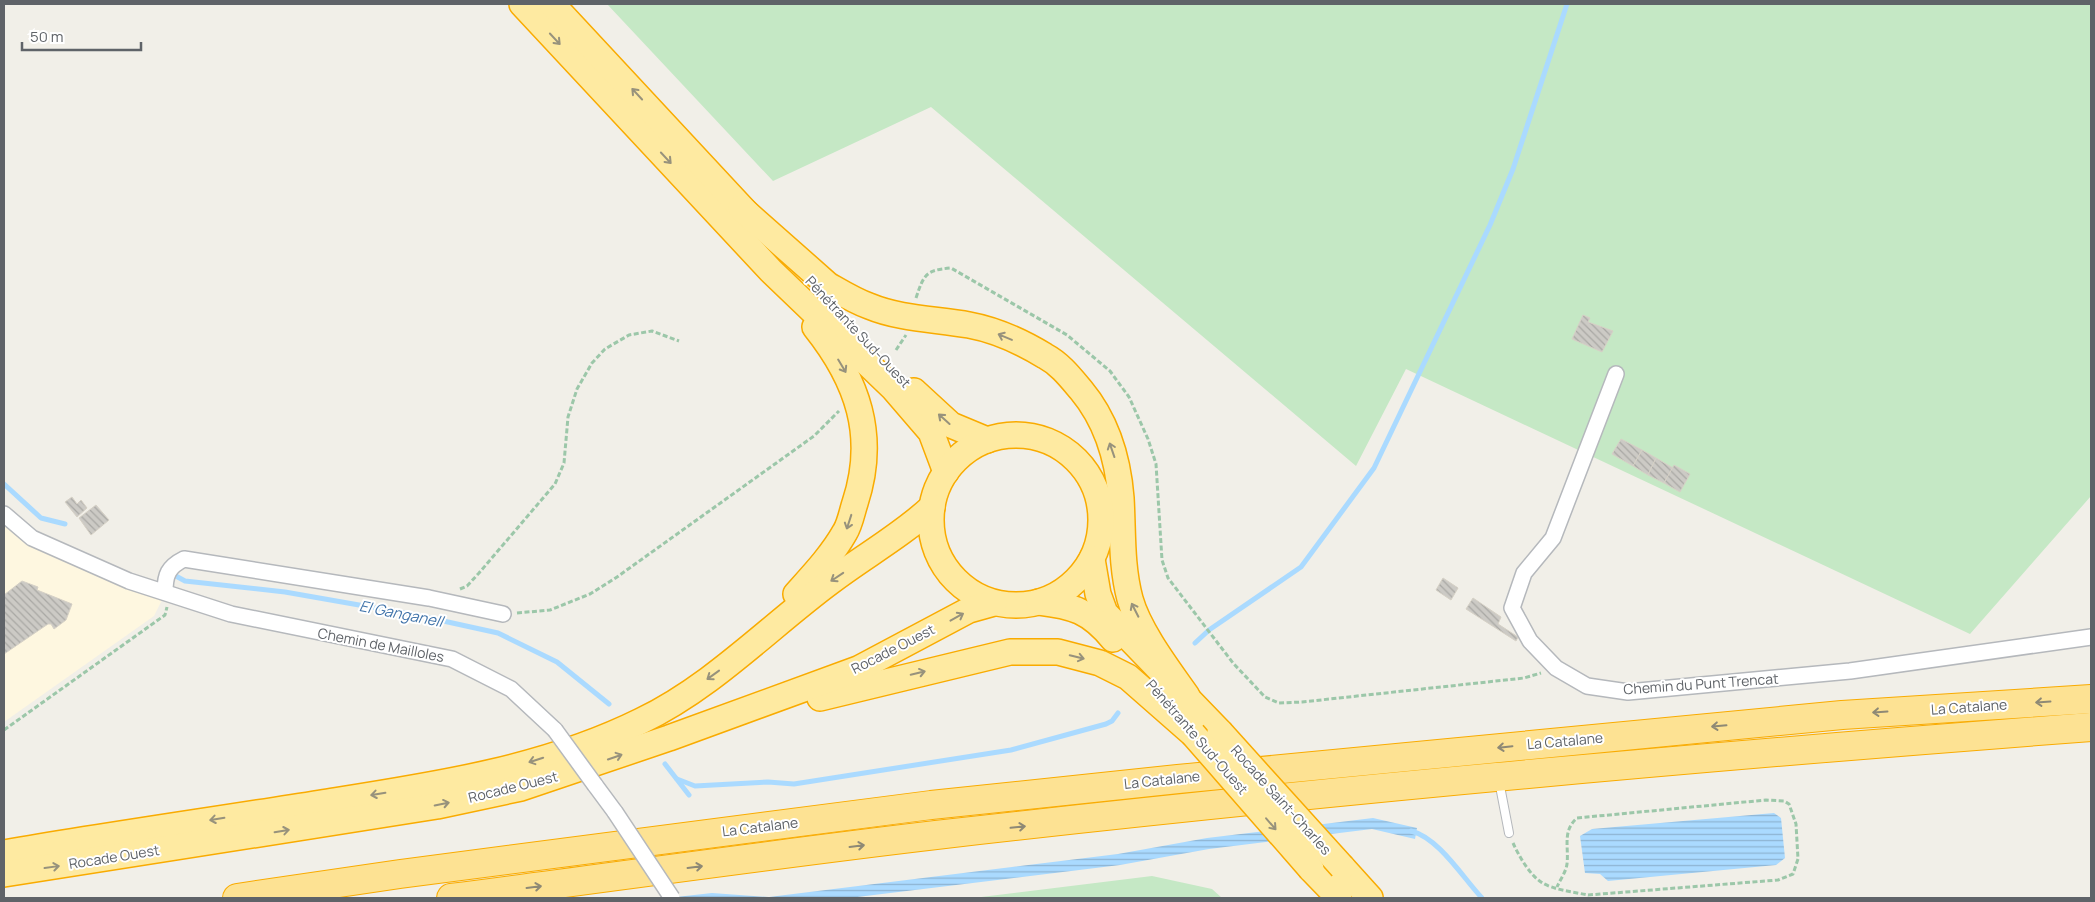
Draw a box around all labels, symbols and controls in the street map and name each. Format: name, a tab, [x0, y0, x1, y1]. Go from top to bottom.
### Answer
scale bar	[22, 20, 141, 52]
text: 50 m	[30, 26, 64, 47]
one-way arrow	[549, 33, 561, 46]
one-way arrow	[631, 87, 643, 100]
one-way arrow	[660, 152, 672, 164]
street label: Pénétrante Sud-Ouest	[801, 272, 916, 392]
one-way arrow	[998, 331, 1013, 340]
one-way arrow	[837, 358, 847, 373]
one-way arrow	[937, 413, 950, 425]
one-way arrow	[1107, 443, 1117, 459]
one-way arrow	[844, 514, 853, 529]
one-way arrow	[830, 572, 844, 582]
water label: El Ganganell	[358, 595, 447, 632]
one-way arrow	[1130, 603, 1139, 618]
one-way arrow	[949, 612, 964, 621]
street label: Rocade Ouest	[848, 619, 938, 678]
street label: Chemin de Mailloles	[316, 623, 446, 666]
one-way arrow	[1069, 653, 1085, 662]
one-way arrow	[910, 668, 926, 677]
street label: Chemin du Punt Trencat	[1623, 669, 1780, 698]
one-way arrow	[706, 670, 720, 680]
street label: Pénétrante Sud-Ouest	[1142, 675, 1253, 798]
street label: La Catalane	[1930, 694, 2008, 719]
one-way arrow	[2035, 697, 2051, 706]
one-way arrow	[1873, 708, 1889, 717]
one-way arrow	[1711, 721, 1727, 731]
street label: La Catalane	[1526, 728, 1604, 753]
street label: Rocade Saint-Charles	[1227, 741, 1336, 859]
one-way arrow	[1497, 742, 1513, 752]
one-way arrow	[607, 752, 623, 761]
one-way arrow	[529, 755, 545, 765]
street label: Rocade Ouest	[466, 766, 560, 807]
street label: La Catalane	[1123, 766, 1201, 793]
one-way arrow	[370, 789, 386, 799]
one-way arrow	[434, 799, 450, 809]
street label: La Catalane	[721, 812, 799, 841]
one-way arrow	[209, 814, 225, 824]
one-way arrow	[1266, 817, 1277, 830]
one-way arrow	[1010, 822, 1026, 832]
one-way arrow	[273, 826, 289, 836]
street label: Rocade Ouest	[67, 840, 161, 873]
one-way arrow	[848, 841, 864, 851]
one-way arrow	[44, 861, 60, 871]
one-way arrow	[687, 861, 703, 871]
one-way arrow	[526, 882, 542, 892]

